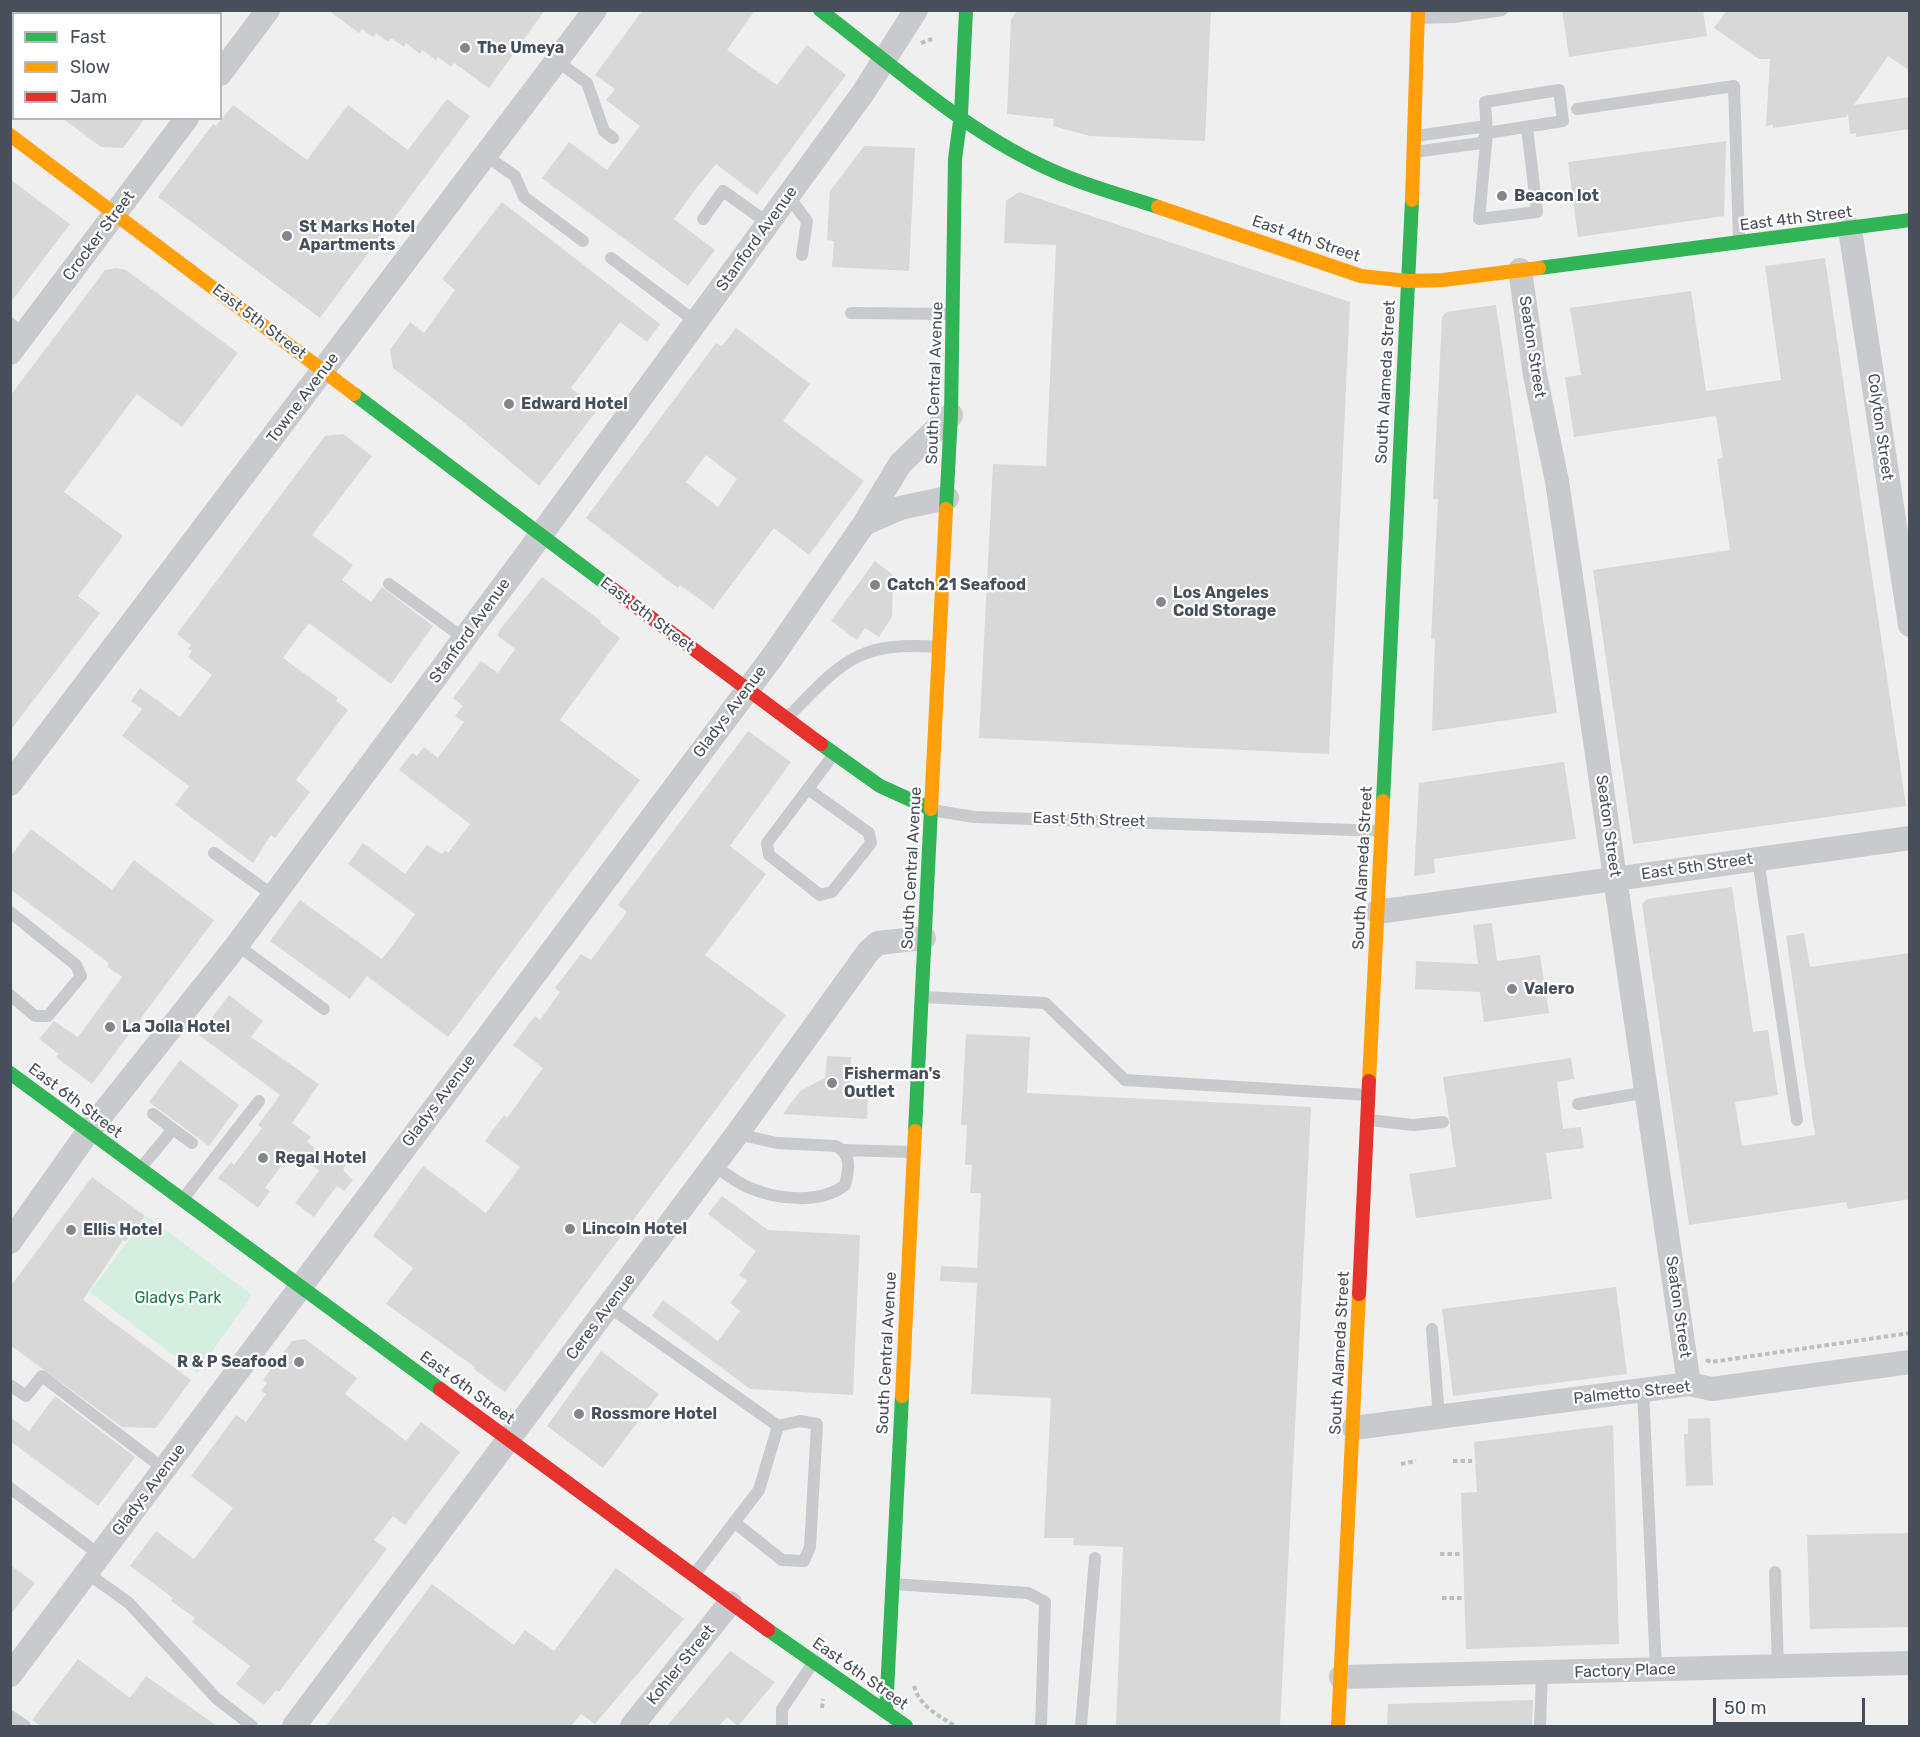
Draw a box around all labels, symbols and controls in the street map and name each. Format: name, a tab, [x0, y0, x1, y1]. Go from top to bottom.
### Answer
legend	[12, 12, 222, 120]
text: Fast	[70, 26, 106, 48]
place label: The Umeya	[477, 38, 564, 58]
marker: The Umeya	[458, 41, 472, 55]
text: Slow	[70, 56, 110, 78]
text: Jam	[70, 86, 107, 108]
street label: Stanford Avenue	[712, 183, 802, 295]
place label: Beacon lot	[1514, 186, 1599, 206]
street label: Crocker Street	[59, 187, 139, 285]
marker: Beacon lot	[1495, 189, 1509, 203]
street label: East 4th Street	[1739, 203, 1853, 235]
street label: East 4th Street	[1249, 212, 1363, 266]
place label: St Marks Hotel Apartments	[299, 217, 415, 255]
marker: St Marks Hotel Apartments	[280, 229, 294, 243]
street label: East 5th Street	[208, 280, 310, 364]
street label: Seaton Street	[1514, 295, 1550, 399]
street label: South Alameda Street	[1372, 300, 1400, 464]
street label: South Central Avenue	[923, 301, 947, 465]
street label: Towne Avenue	[263, 349, 343, 447]
street label: Colyton Street	[1863, 372, 1897, 482]
place label: Edward Hotel	[521, 394, 628, 414]
marker: Edward Hotel	[502, 397, 516, 411]
street label: East 5th Street	[596, 573, 698, 657]
street label: Stanford Avenue	[425, 575, 515, 687]
place label: Catch 21 Seafood	[887, 575, 1026, 595]
marker: Catch 21 Seafood	[868, 578, 882, 592]
place label: Los Angeles Cold Storage	[1173, 583, 1276, 621]
marker: Los Angeles Cold Storage	[1154, 595, 1168, 609]
street label: Gladys Avenue	[689, 662, 771, 762]
street label: Seaton Street	[1591, 774, 1625, 878]
street label: South Central Avenue	[898, 786, 926, 950]
street label: South Alameda Street	[1349, 786, 1377, 950]
street label: East 5th Street	[1032, 808, 1146, 832]
street label: East 5th Street	[1640, 850, 1754, 884]
place label: Valero	[1524, 979, 1575, 999]
marker: Valero	[1505, 982, 1519, 996]
place label: La Jolla Hotel	[122, 1017, 230, 1037]
marker: La Jolla Hotel	[103, 1020, 117, 1034]
street label: Gladys Avenue	[398, 1051, 480, 1151]
street label: East 6th Street	[24, 1059, 126, 1143]
place label: Fisherman's Outlet	[844, 1064, 941, 1102]
marker: Fisherman's Outlet	[825, 1076, 839, 1090]
place label: Regal Hotel	[275, 1148, 366, 1168]
marker: Regal Hotel	[256, 1151, 270, 1165]
place label: Lincoln Hotel	[582, 1219, 687, 1239]
place label: Ellis Hotel	[83, 1220, 162, 1240]
marker: Lincoln Hotel	[563, 1222, 577, 1236]
marker: Ellis Hotel	[64, 1223, 78, 1237]
street label: Seaton Street	[1661, 1255, 1695, 1359]
street label: Ceres Avenue	[562, 1270, 640, 1364]
street label: South Central Avenue	[873, 1271, 901, 1435]
street label: South Alameda Street	[1326, 1271, 1354, 1435]
park label: Gladys Park	[134, 1288, 222, 1308]
street label: East 6th Street	[416, 1347, 518, 1429]
place label: R & P Seafood	[177, 1352, 287, 1372]
marker: R & P Seafood	[292, 1355, 306, 1369]
street label: Palmetto Street	[1572, 1377, 1692, 1409]
place label: Rossmore Hotel	[591, 1404, 717, 1424]
marker: Rossmore Hotel	[572, 1407, 586, 1421]
street label: Gladys Avenue	[108, 1440, 190, 1540]
street label: Kohler Street	[643, 1621, 719, 1709]
street label: East 6th Street	[808, 1634, 912, 1714]
street label: Factory Place	[1574, 1660, 1676, 1682]
scale bar	[1716, 1686, 1868, 1724]
text: 50 m	[1724, 1697, 1767, 1719]

